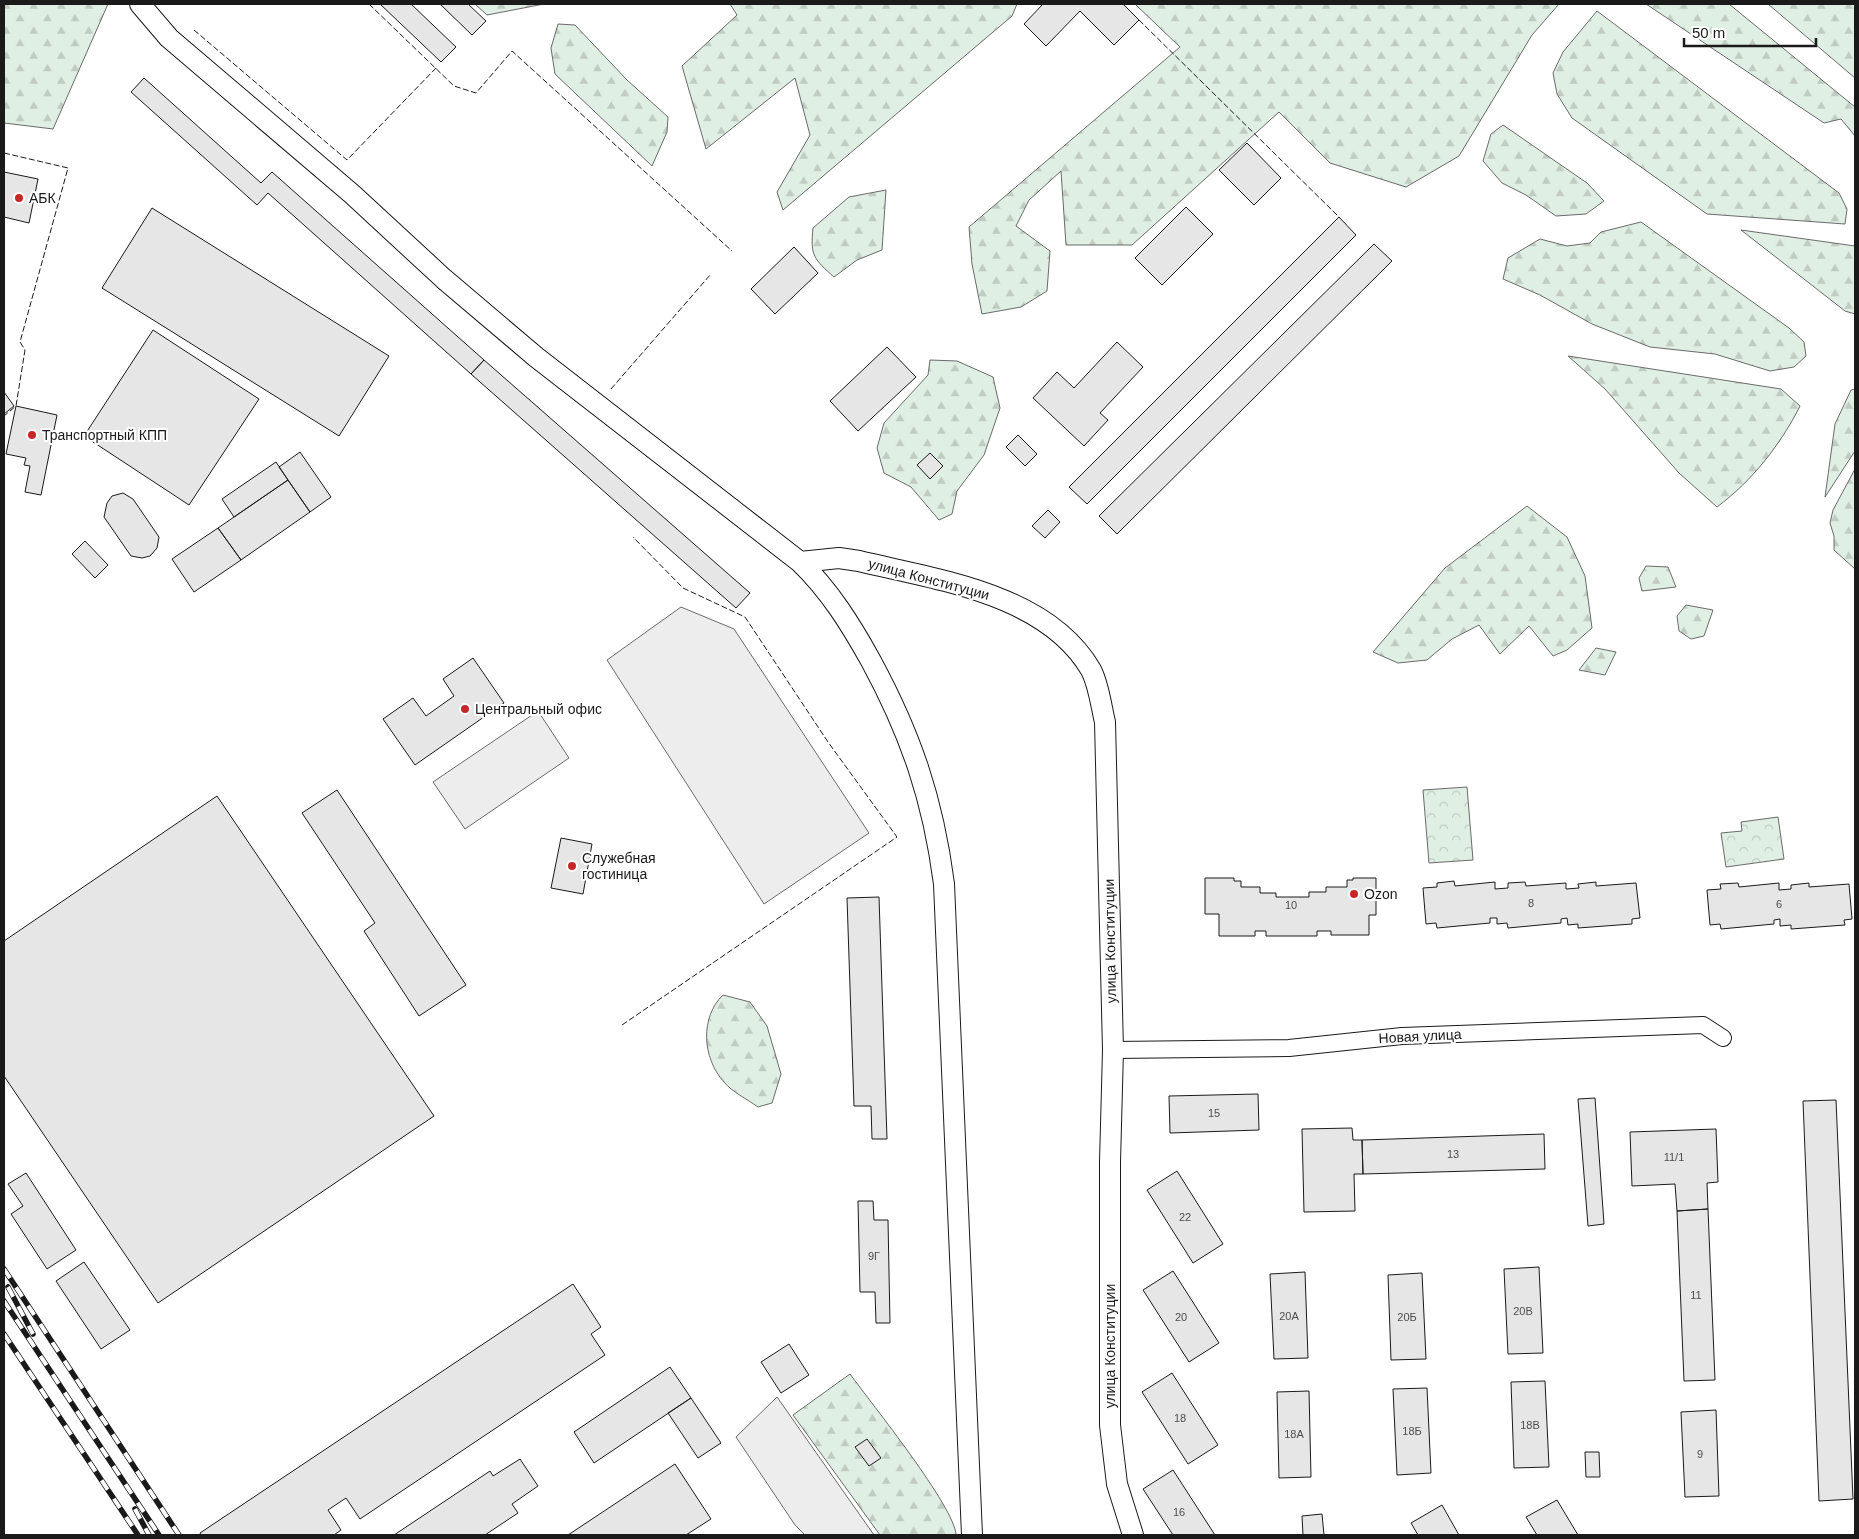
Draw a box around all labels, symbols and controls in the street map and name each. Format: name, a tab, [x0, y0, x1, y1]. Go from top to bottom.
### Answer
scale bar	[1684, 15, 1816, 47]
text: 50 m	[1692, 24, 1725, 41]
place label: АБК	[29, 190, 57, 206]
marker: АБК	[13, 192, 25, 204]
place label: Транспортный КПП	[42, 427, 167, 443]
marker: Транспортный КПП	[26, 429, 38, 441]
street label: улица Конституции	[867, 555, 991, 603]
place label: Центральный офис	[475, 701, 602, 717]
marker: Центральный офис	[459, 703, 471, 715]
place label: Служебная гостиница	[582, 850, 656, 882]
marker: Служебная гостиница	[566, 860, 578, 872]
street label: улица Конституции	[1101, 879, 1119, 1003]
place label: Ozon	[1364, 886, 1397, 902]
marker: Ozon	[1348, 888, 1360, 900]
house number: 8	[1528, 897, 1534, 909]
house number: 6	[1776, 898, 1782, 910]
house number: 10	[1285, 899, 1297, 911]
street label: Новая улица	[1378, 1026, 1462, 1046]
house number: 15	[1208, 1107, 1220, 1119]
house number: 13	[1447, 1148, 1459, 1160]
house number: 11/1	[1664, 1151, 1684, 1163]
house number: 22	[1179, 1211, 1191, 1223]
house number: 9Г	[868, 1250, 880, 1262]
street label: улица Конституции	[1102, 1284, 1118, 1408]
house number: 11	[1690, 1289, 1702, 1301]
house number: 20В	[1513, 1305, 1533, 1317]
house number: 20А	[1279, 1310, 1299, 1322]
house number: 20	[1175, 1311, 1187, 1323]
house number: 20Б	[1397, 1311, 1417, 1323]
house number: 18	[1174, 1412, 1186, 1424]
house number: 18В	[1520, 1419, 1540, 1431]
house number: 18Б	[1402, 1425, 1422, 1437]
house number: 18А	[1284, 1428, 1304, 1440]
house number: 9	[1697, 1448, 1703, 1460]
house number: 16	[1173, 1506, 1185, 1518]

